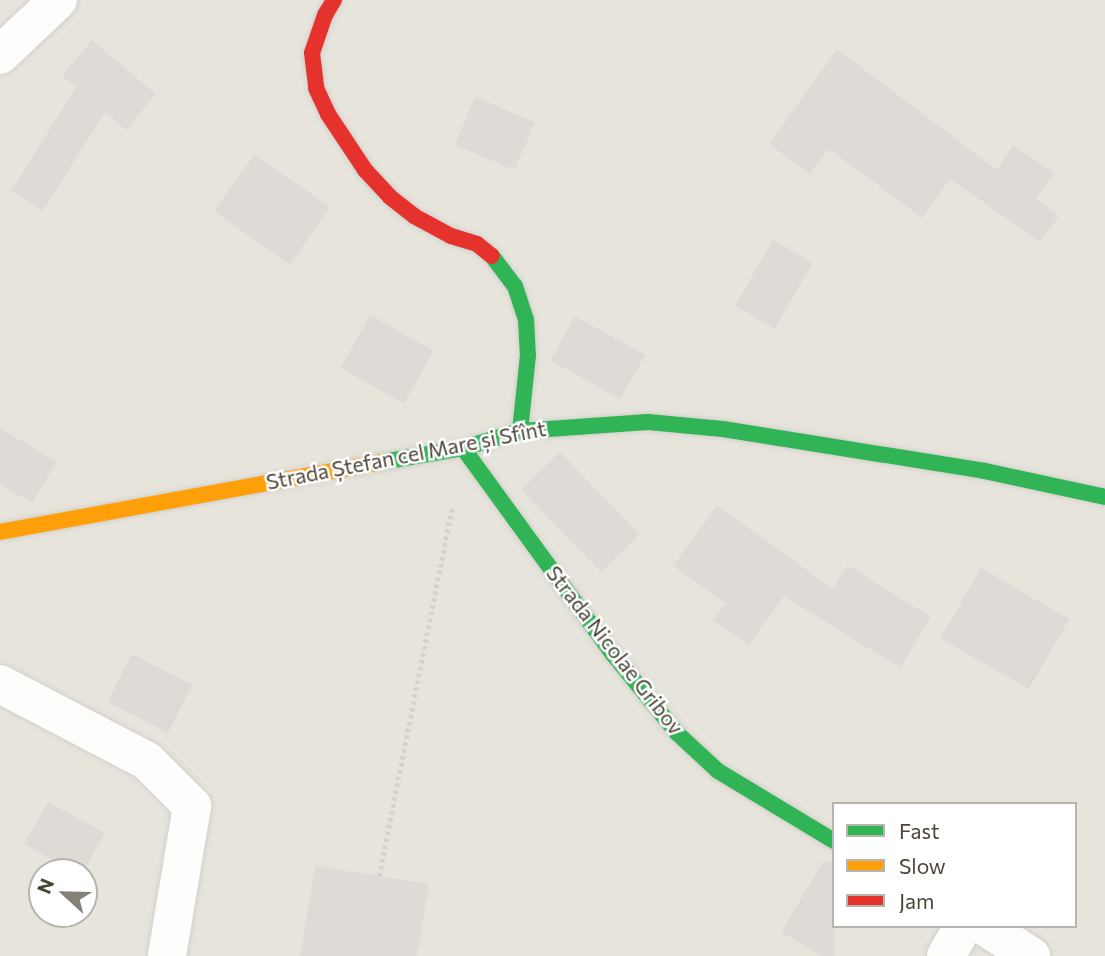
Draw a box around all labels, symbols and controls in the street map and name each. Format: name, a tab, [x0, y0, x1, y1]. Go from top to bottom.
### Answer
street label: Strada Ștefan cel Mare și Sfînt	[264, 415, 548, 495]
street label: Strada Nicolae Gribov	[541, 561, 689, 739]
legend	[832, 802, 1077, 928]
text: Fast	[899, 818, 940, 843]
text: Slow	[899, 853, 946, 878]
north arrow	[28, 858, 98, 928]
text: N	[32, 875, 58, 897]
text: Jam	[899, 888, 934, 913]

